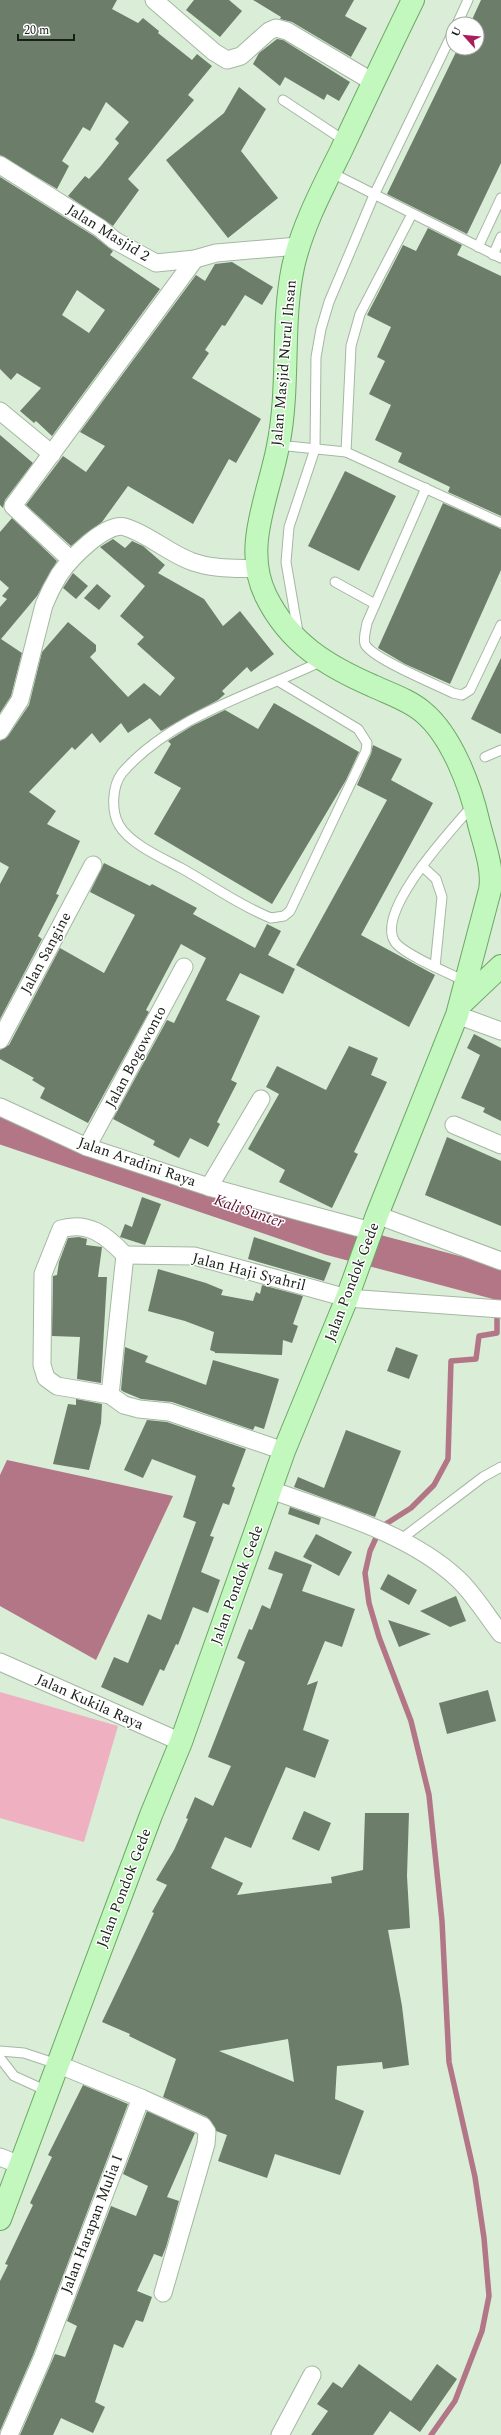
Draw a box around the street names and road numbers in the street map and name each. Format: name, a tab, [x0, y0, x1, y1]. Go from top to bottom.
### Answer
street label: Jalan Masjid 2	[62, 198, 154, 268]
street label: Jalan Masjid Nurul Ihsan	[265, 279, 303, 447]
street label: Jalan Sangine	[15, 908, 77, 998]
street label: Jalan Bogowonto	[99, 1002, 173, 1112]
street label: Jalan Aradini Raya	[75, 1131, 200, 1193]
street label: Jalan Pondok Gede	[319, 1219, 385, 1345]
street label: Jalan Haji Syahril	[190, 1247, 308, 1297]
street label: Jalan Pondok Gede	[205, 1522, 269, 1648]
street label: Jalan Kukila Raya	[32, 1668, 148, 1736]
street label: Jalan Pondok Gede	[91, 1825, 157, 1951]
street label: Jalan Harapan Mulia I	[55, 2151, 129, 2297]

